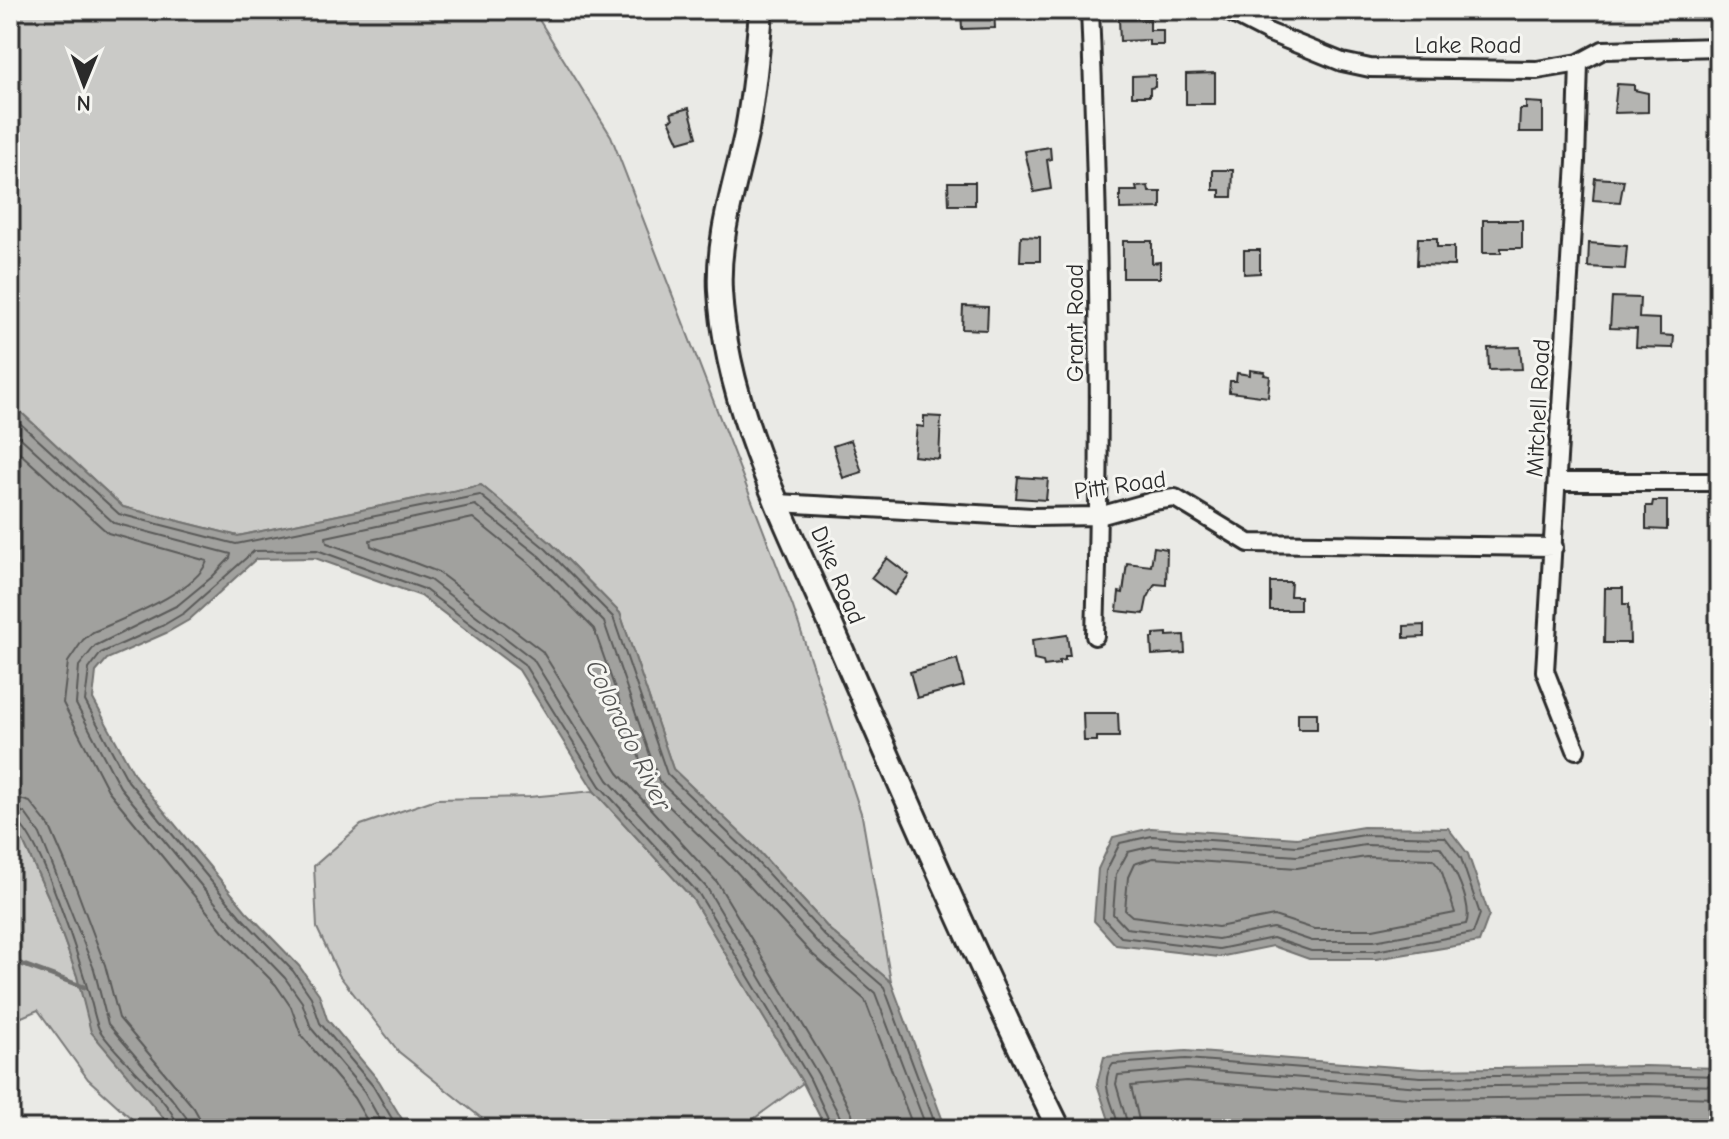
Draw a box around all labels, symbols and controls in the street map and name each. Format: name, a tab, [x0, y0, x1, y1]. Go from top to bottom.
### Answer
street label: Lake Road	[1415, 31, 1521, 59]
north arrow	[44, 44, 124, 124]
text: N	[76, 90, 91, 116]
street label: Grant Road	[1061, 264, 1089, 382]
street label: Mitchell Road	[1520, 338, 1556, 478]
street label: Pitt Road	[1072, 465, 1168, 505]
street label: Dike Road	[805, 522, 871, 628]
water label: Colorado River	[579, 655, 678, 817]

